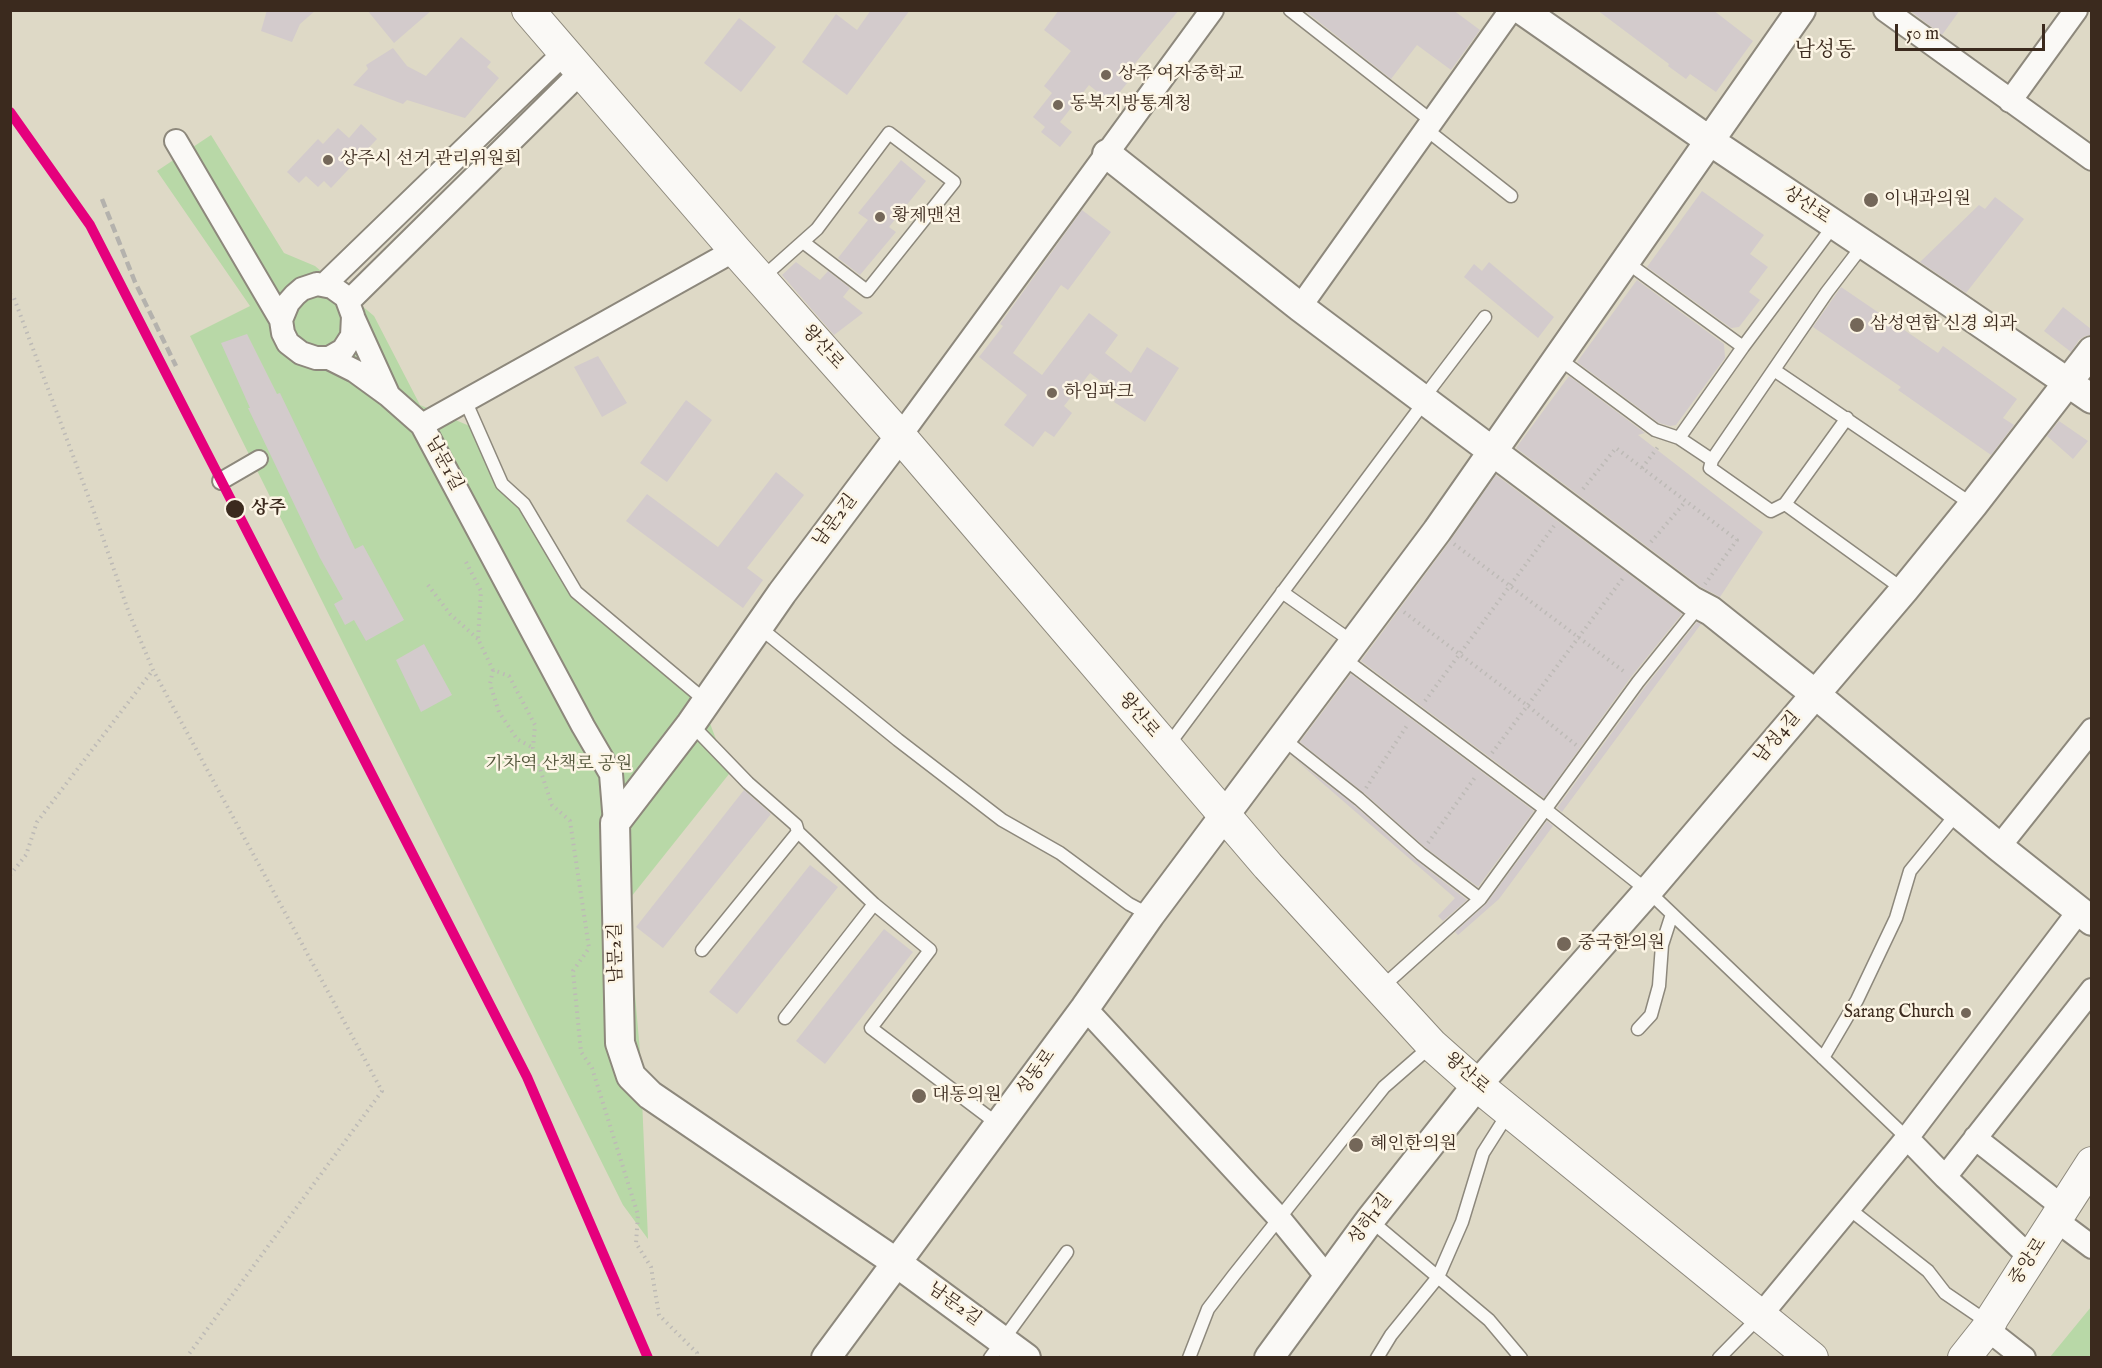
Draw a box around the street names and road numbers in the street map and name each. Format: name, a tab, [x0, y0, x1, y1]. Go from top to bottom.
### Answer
street label: 상산로	[1778, 182, 1834, 230]
street label: 왕산로	[797, 321, 847, 375]
street label: 남문1길	[420, 433, 466, 495]
street label: 남문2길	[809, 490, 863, 552]
street label: 왕산로	[1113, 689, 1163, 743]
street label: 남성4길	[1750, 708, 1806, 768]
street label: 남문2길	[606, 923, 628, 983]
street label: 성동로	[1013, 1046, 1061, 1100]
street label: 왕산로	[1439, 1049, 1493, 1099]
street label: 성하1길	[1345, 1190, 1397, 1250]
street label: 중앙로	[2006, 1234, 2052, 1290]
street label: 남문2길	[923, 1278, 985, 1332]

